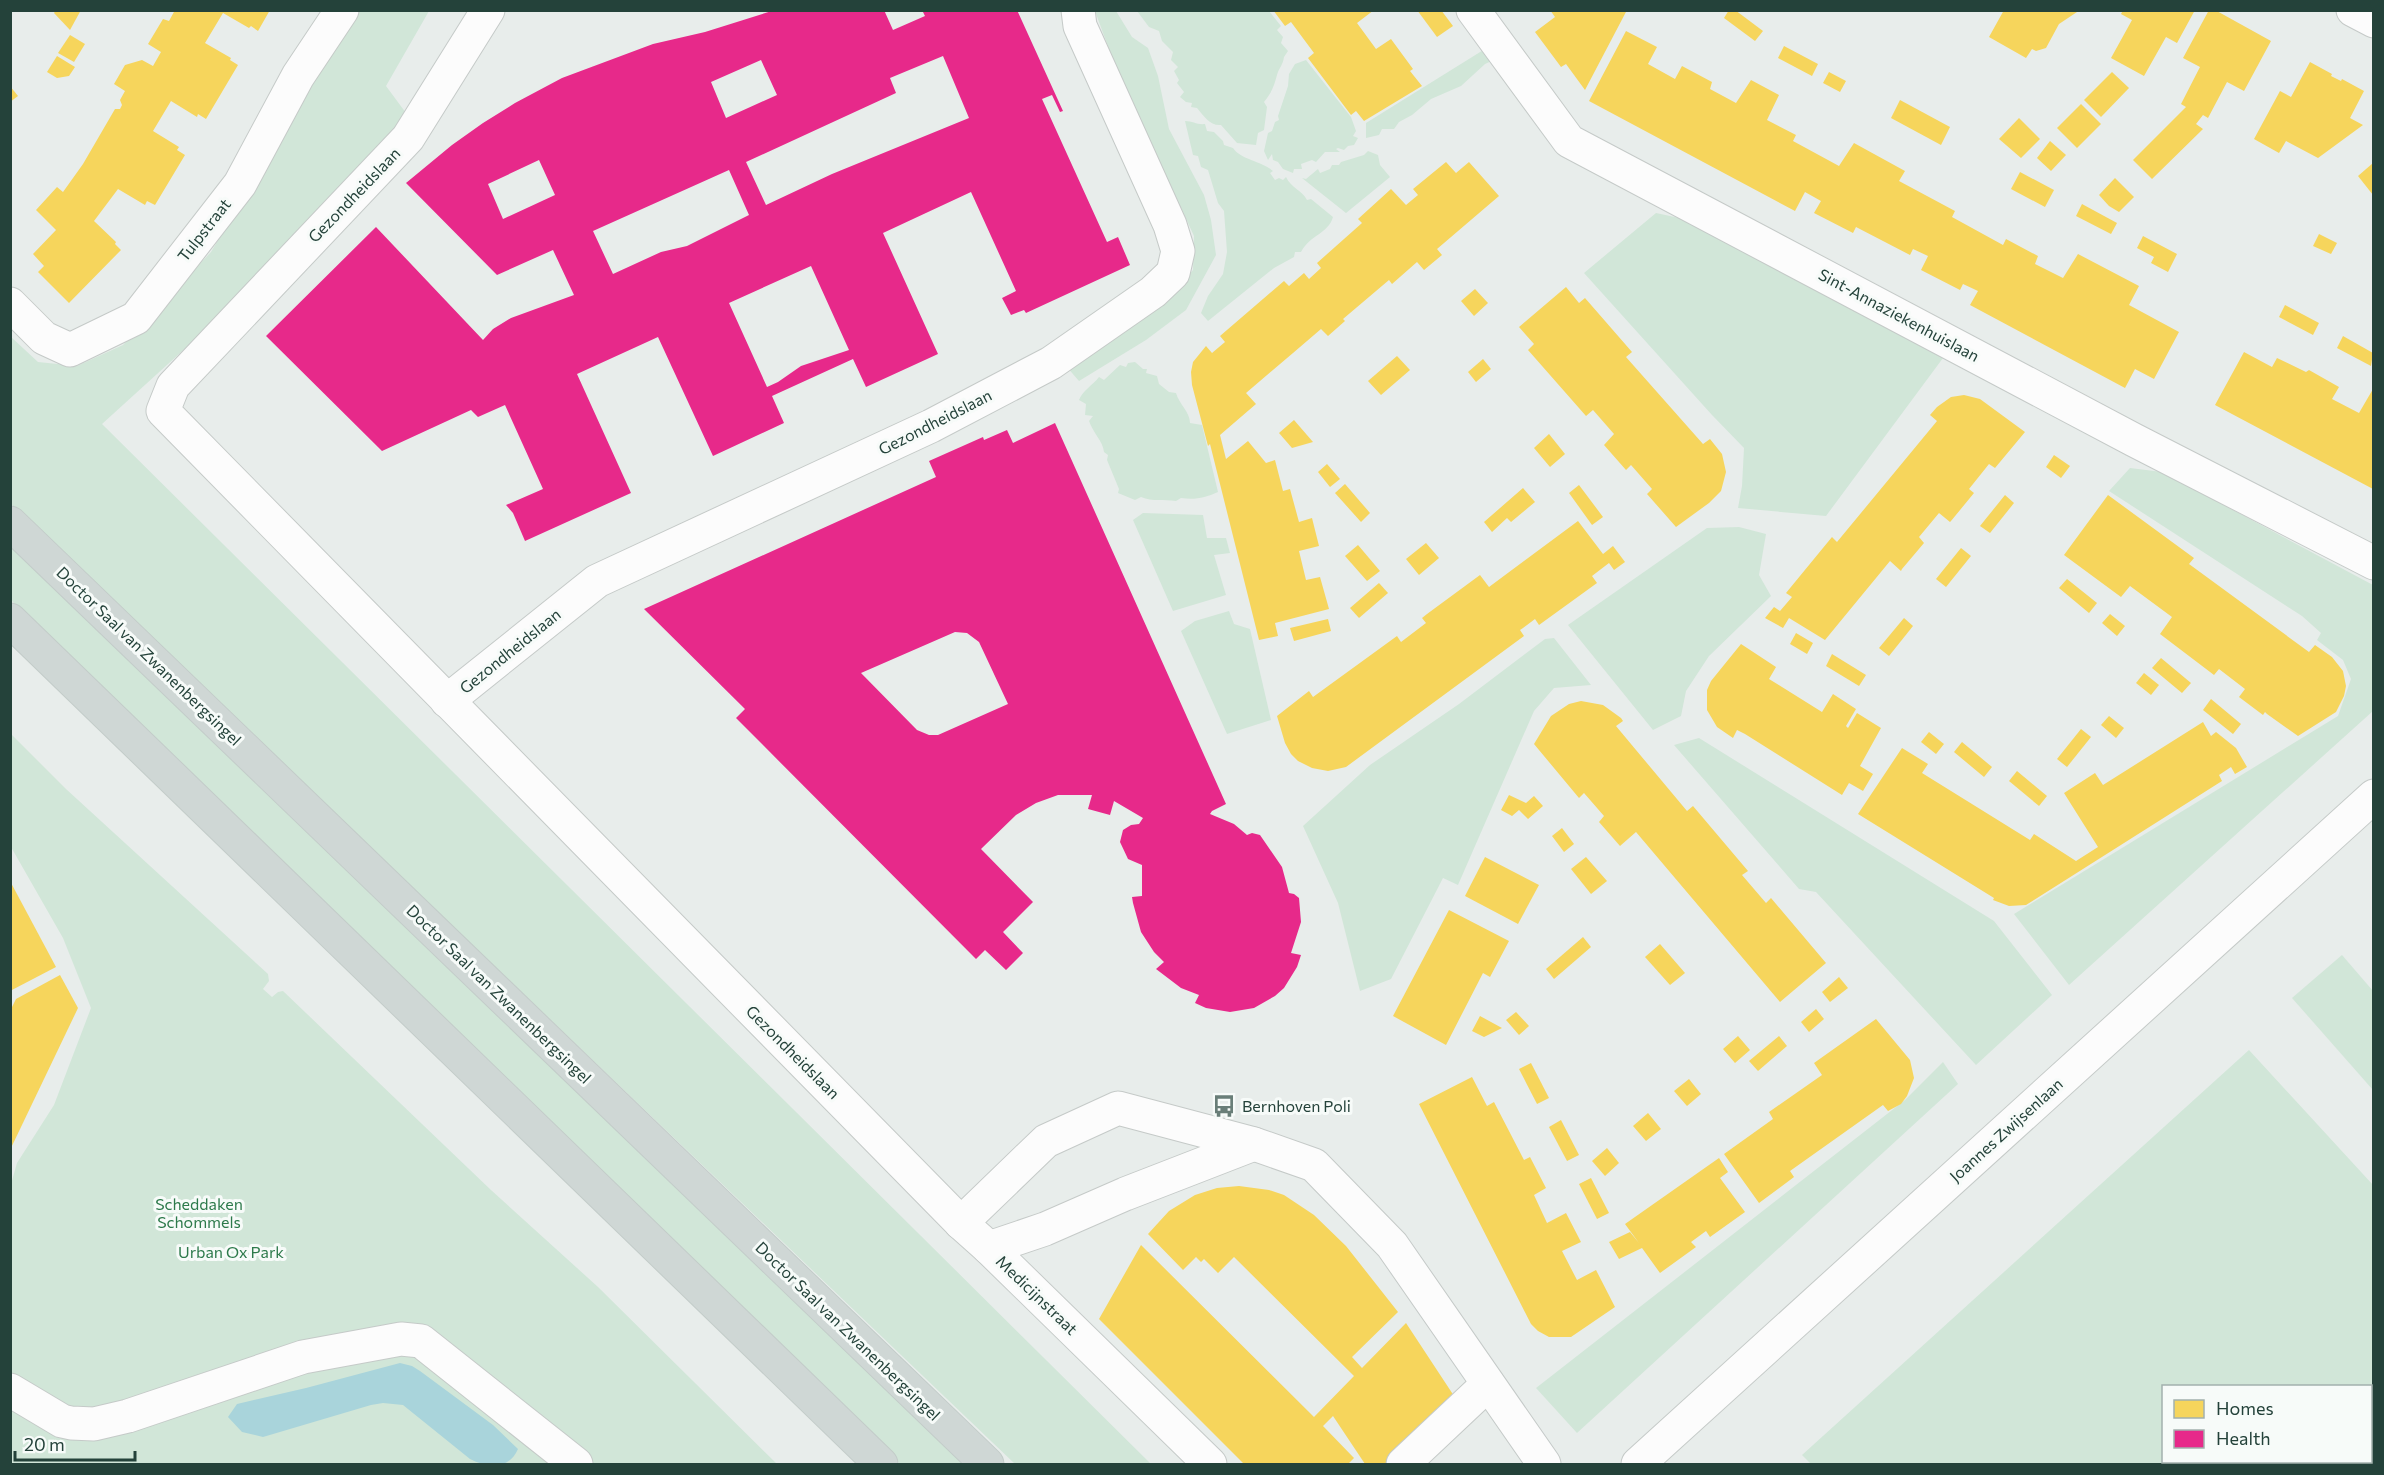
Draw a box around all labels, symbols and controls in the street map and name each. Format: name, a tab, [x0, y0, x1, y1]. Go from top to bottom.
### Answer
street label: Gezondheidslaan	[304, 143, 404, 246]
street label: Tulpstraat	[173, 194, 234, 265]
street label: Sint-Annaziekenhuislaan	[1816, 264, 1983, 365]
street label: Gezondheidslaan	[875, 385, 994, 458]
street label: Doctor Saal van Zwanenbergsingel	[53, 562, 246, 749]
street label: Gezondheidslaan	[455, 604, 564, 697]
street label: Doctor Saal van Zwanenbergsingel	[403, 900, 596, 1087]
street label: Gezondheidslaan	[743, 1001, 844, 1102]
street label: Joannes Zwijsenlaan	[1945, 1074, 2066, 1185]
bus stop icon: Bernhoven Poli	[1211, 1093, 1237, 1119]
place label: Bernhoven Poli	[1242, 1096, 1351, 1115]
park label: Scheddaken Schommels	[155, 1194, 243, 1231]
street label: Doctor Saal van Zwanenbergsingel	[752, 1237, 945, 1424]
park label: Urban Ox Park	[178, 1242, 284, 1261]
street label: Medicijnstraat	[993, 1251, 1082, 1338]
legend	[2162, 1385, 2372, 1463]
text: Homes	[2216, 1397, 2274, 1419]
scale bar	[15, 1424, 135, 1462]
text: Health	[2216, 1427, 2271, 1449]
text: 20 m	[24, 1433, 65, 1455]

